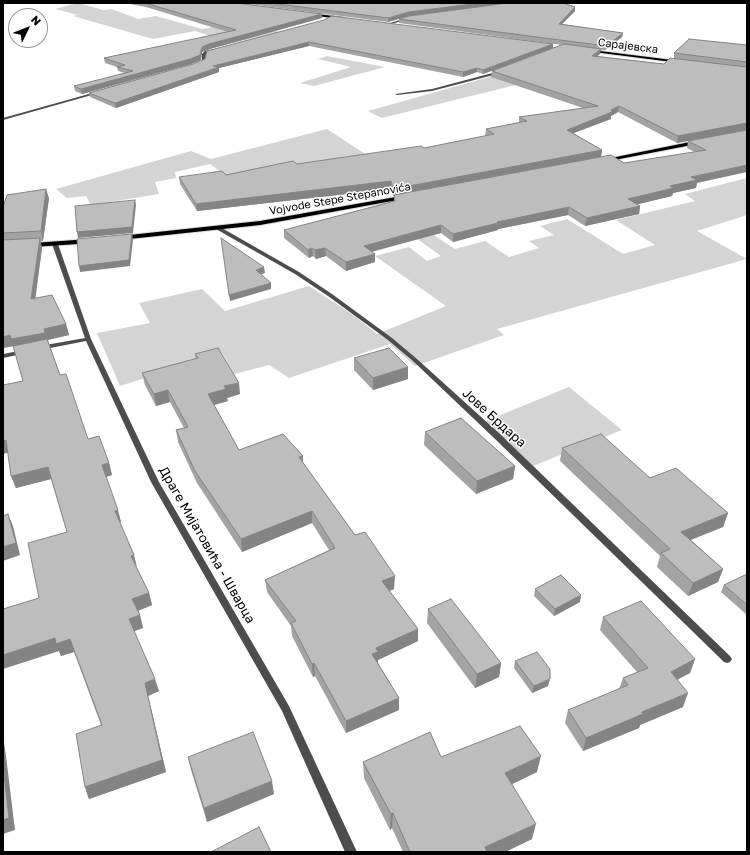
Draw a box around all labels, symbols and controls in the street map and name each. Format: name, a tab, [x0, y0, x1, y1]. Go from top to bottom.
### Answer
north arrow	[8, 8, 48, 48]
text: N	[29, 13, 44, 28]
street label: Сарајевска	[597, 36, 659, 56]
street label: Vojvode Stepe Stepanovića	[268, 180, 412, 218]
street label: Јове Брдара	[459, 385, 529, 451]
street label: Драге Мијатовића - Шварца	[156, 464, 258, 626]

